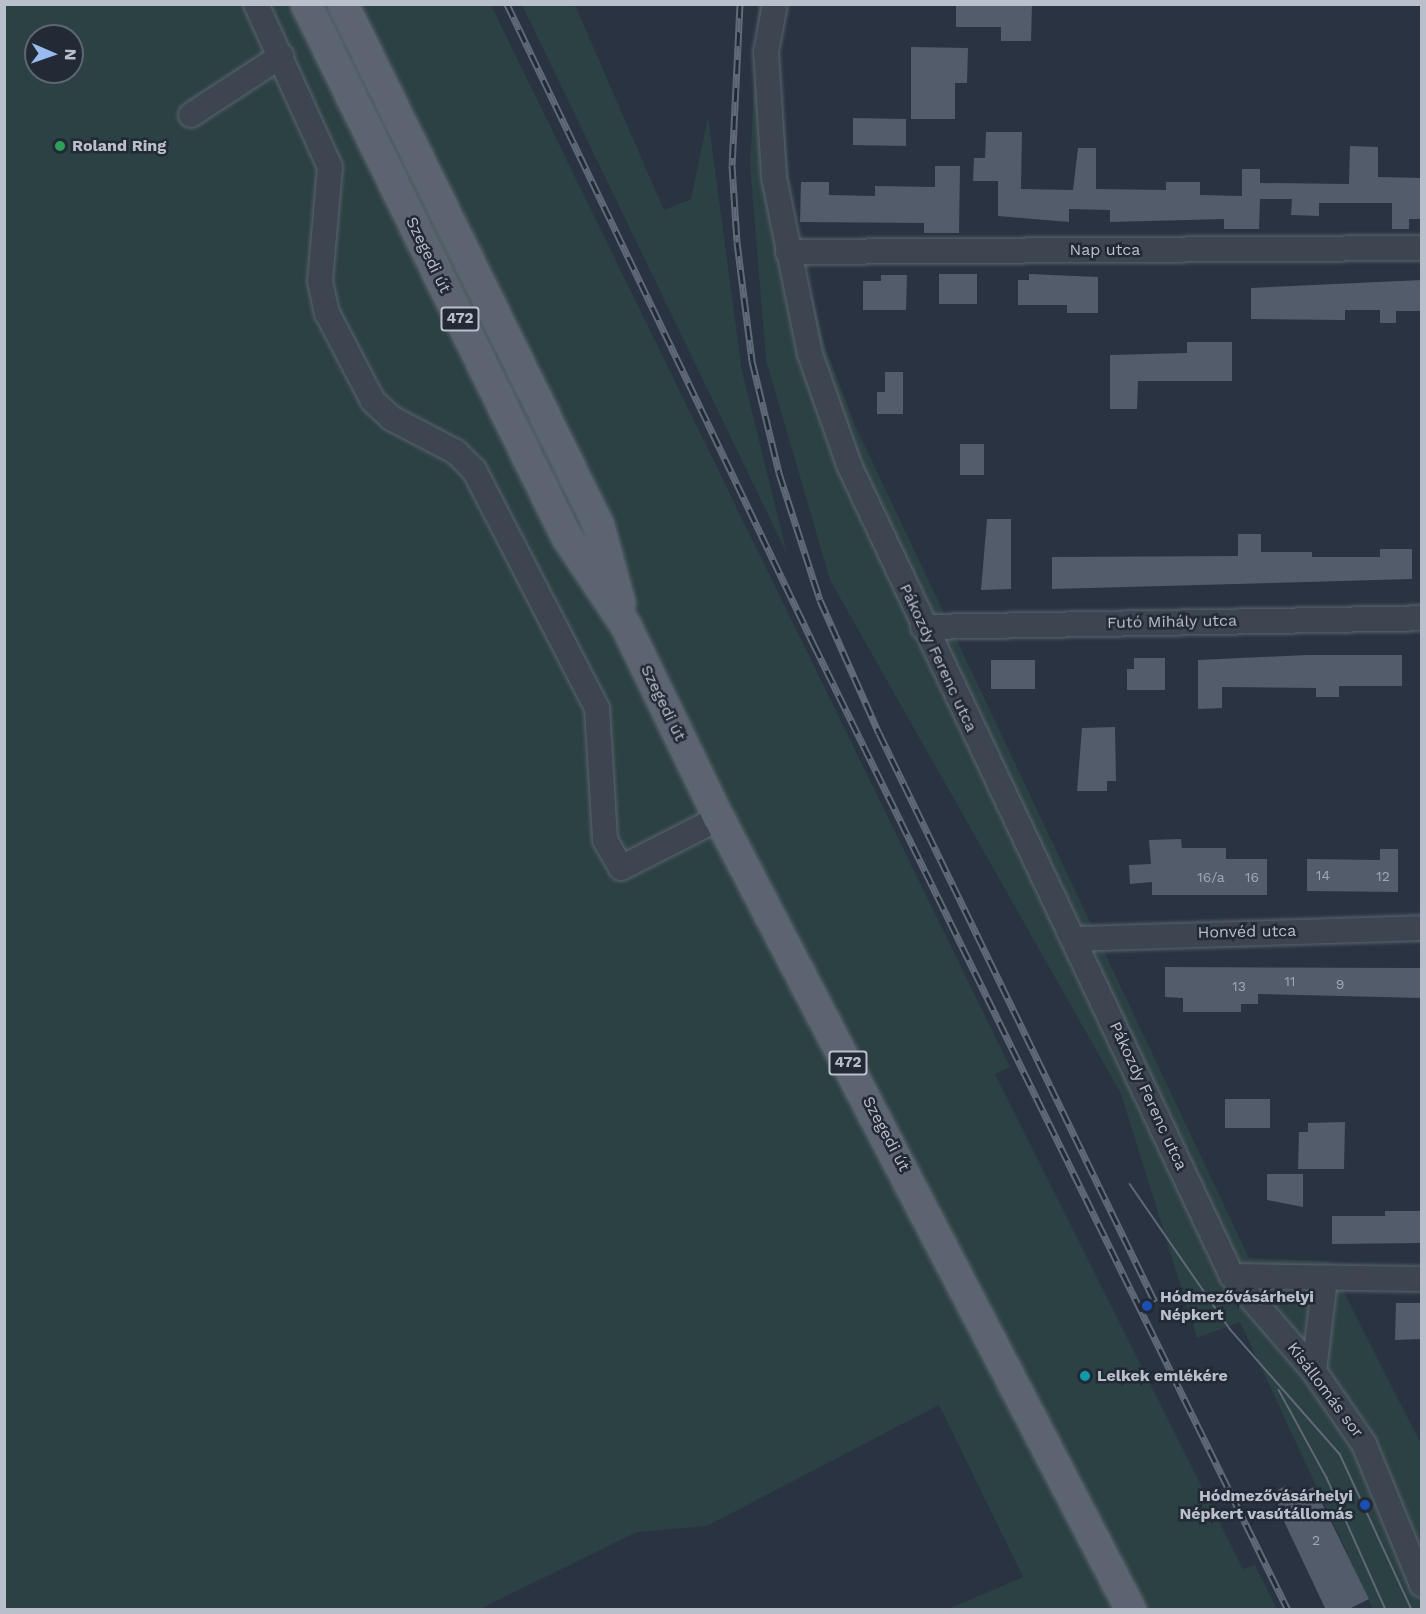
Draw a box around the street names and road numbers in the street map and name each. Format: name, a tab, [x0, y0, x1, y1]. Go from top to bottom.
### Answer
street label: Szegedi út	[401, 214, 455, 296]
street label: Nap utca	[1070, 240, 1140, 260]
road number: 472	[440, 307, 480, 331]
street label: Pákozdy Ferenc utca	[895, 581, 981, 735]
street label: Futó Mihály utca	[1107, 611, 1237, 633]
street label: Szegedi út	[636, 662, 690, 744]
street label: Honvéd utca	[1198, 922, 1296, 942]
street label: Pákozdy Ferenc utca	[1105, 1019, 1191, 1173]
road number: 472	[828, 1051, 868, 1075]
street label: Szegedi út	[858, 1093, 914, 1175]
street label: Kisállomás sor	[1283, 1339, 1367, 1441]

